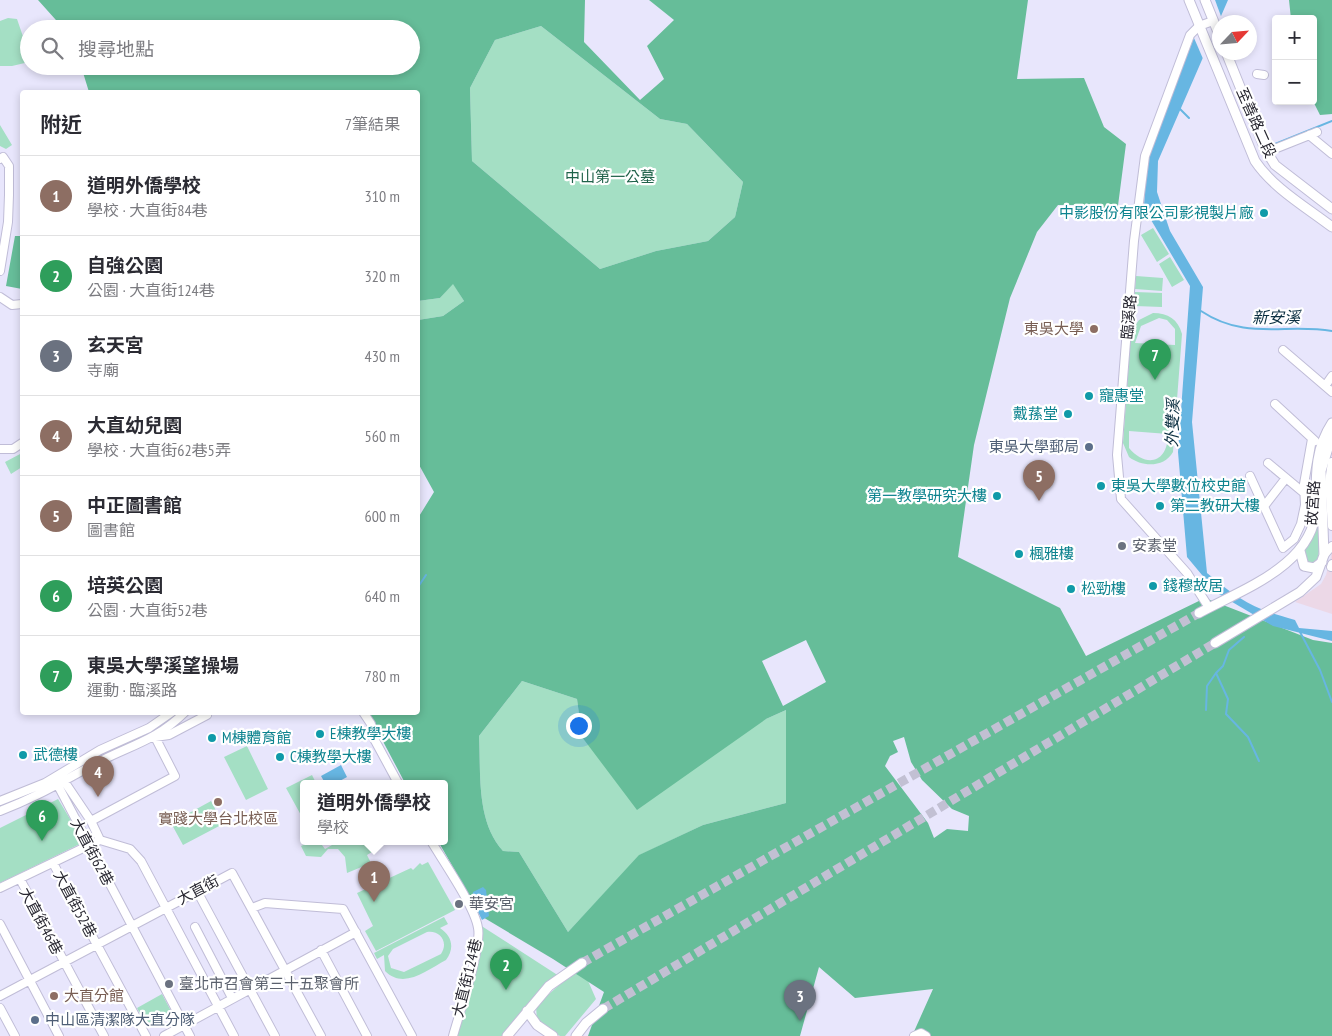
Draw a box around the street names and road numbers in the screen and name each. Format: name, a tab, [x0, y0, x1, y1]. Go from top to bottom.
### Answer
street label: 至善路二段	[1233, 85, 1280, 161]
street label: 臨溪路	[1117, 294, 1140, 340]
street label: 故宮路	[1301, 480, 1324, 526]
street label: 大直街62巷	[67, 815, 118, 889]
street label: 大直街52巷	[50, 867, 101, 941]
street label: 大直街	[173, 871, 222, 909]
street label: 大直街46巷	[16, 884, 67, 958]
street label: 大直街124巷	[448, 937, 485, 1019]

